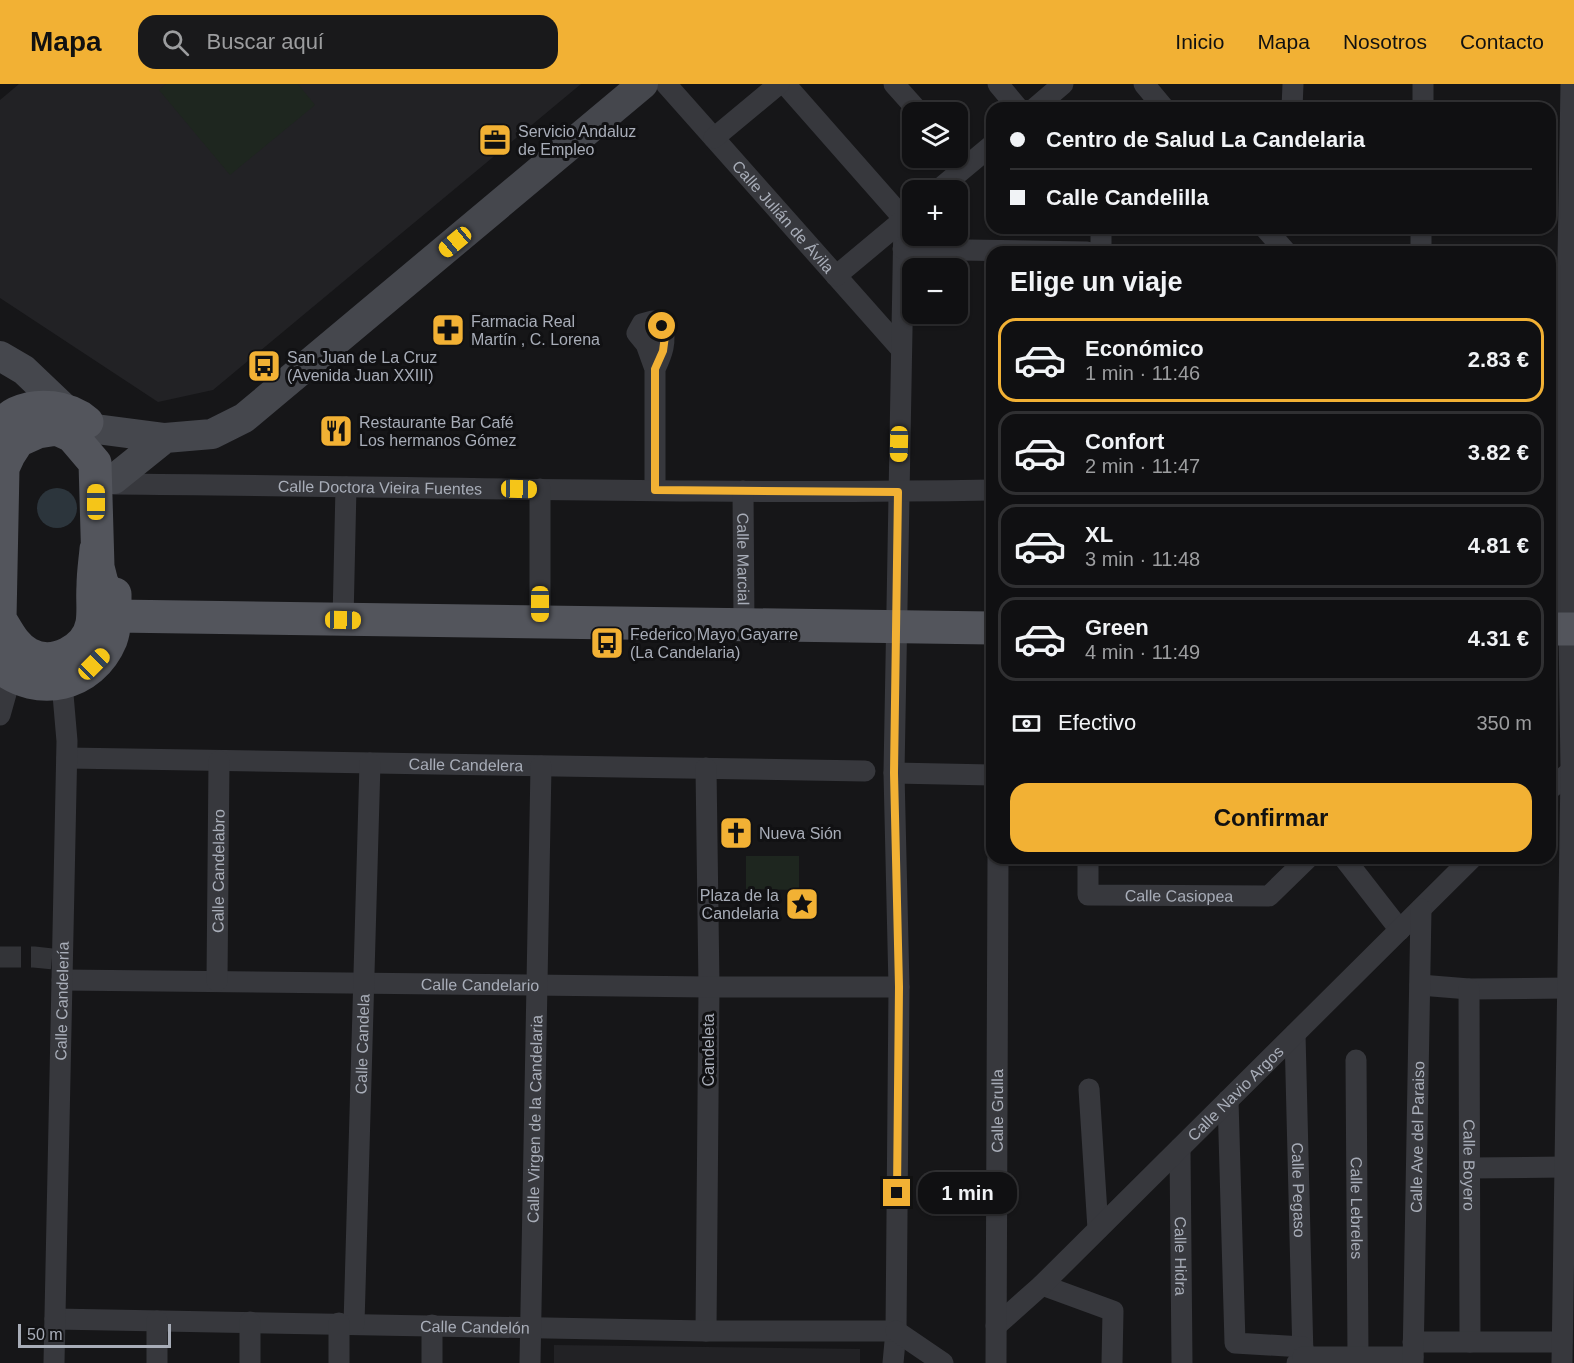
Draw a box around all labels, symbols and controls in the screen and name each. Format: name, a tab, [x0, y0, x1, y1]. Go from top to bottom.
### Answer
search box	[138, 15, 558, 69]
text: Mapa	[30, 26, 102, 57]
icon: search	[159, 26, 192, 59]
text: Buscar aquí	[207, 29, 324, 54]
text: Inicio	[1175, 30, 1224, 53]
text: Mapa	[1257, 30, 1310, 53]
text: Nosotros	[1343, 30, 1427, 53]
text: Contacto	[1460, 30, 1544, 53]
map controls	[902, 102, 968, 324]
button: layers	[902, 102, 968, 168]
office icon: Servicio Andaluz de Empleo	[477, 122, 513, 158]
place label: Servicio Andaluz de Empleo	[518, 123, 636, 158]
text: Centro de Salud La Candelaria	[1046, 127, 1365, 152]
street label: Calle Julián de Ávila	[729, 157, 838, 276]
button: +	[902, 180, 968, 246]
text: Calle Candelilla	[1046, 185, 1209, 210]
car	[435, 224, 475, 260]
button: −	[902, 258, 968, 324]
text: Elige un viaje	[1010, 267, 1183, 297]
pharmacy icon: Farmacia Real Martín , C. Lorena	[430, 312, 466, 348]
route start	[648, 312, 675, 339]
place label: Farmacia Real Martín , C. Lorena	[471, 313, 600, 348]
icon: car	[1013, 333, 1067, 387]
text: Económico	[1085, 336, 1204, 361]
text: 2.83 €	[1468, 347, 1529, 372]
bus stop icon: San Juan de La Cruz (Avenida Juan XXIII)	[246, 348, 282, 384]
place label: San Juan de La Cruz (Avenida Juan XXIII)	[287, 349, 437, 384]
text: 1 min · 11:46	[1085, 362, 1200, 384]
restaurant icon: Restaurante Bar Café Los hermanos Gómez	[318, 413, 354, 449]
place label: Restaurante Bar Café Los hermanos Gómez	[359, 414, 516, 449]
car	[890, 426, 908, 462]
icon: car	[1013, 426, 1067, 480]
text: Confort	[1085, 429, 1164, 454]
text: 3.82 €	[1468, 440, 1529, 465]
text: 2 min · 11:47	[1085, 455, 1200, 477]
street label: Calle Doctora Vieira Fuentes	[278, 477, 482, 497]
car	[501, 480, 537, 498]
car	[87, 484, 105, 520]
street label: Calle Marcial	[735, 513, 752, 605]
icon: car	[1013, 519, 1067, 573]
text: XL	[1085, 522, 1113, 547]
text: 4.81 €	[1468, 533, 1529, 558]
text: 3 min · 11:48	[1085, 548, 1200, 570]
car	[531, 586, 549, 622]
car	[325, 611, 361, 629]
icon: car	[1013, 612, 1067, 666]
text: Green	[1085, 615, 1149, 640]
bus stop icon: Federico Mayo Gayarre (La Candelaria)	[589, 625, 625, 661]
place label: Federico Mayo Gayarre (La Candelaria)	[630, 626, 798, 661]
text: 4.31 €	[1468, 626, 1529, 651]
text: 4 min · 11:49	[1085, 641, 1200, 663]
car	[75, 645, 113, 683]
icon: cash	[1010, 707, 1043, 740]
text: Efectivo	[1058, 710, 1136, 735]
text: 350 m	[1476, 712, 1532, 734]
street label: Calle Candelera	[408, 755, 524, 774]
button: Confirmar	[1010, 783, 1532, 852]
street label: Calle Candelabro	[209, 809, 227, 933]
church icon: Nueva Sión	[718, 815, 754, 851]
place label: Nueva Sión	[759, 825, 842, 842]
place icon: Plaza de la Candelaria	[784, 886, 820, 922]
place label: Plaza de la Candelaria	[700, 887, 779, 922]
street label: Calle Casiopea	[1125, 887, 1233, 904]
street label: Calle Candelería	[52, 941, 71, 1061]
street label: Calle Candelario	[421, 975, 539, 994]
street label: Calle Candela	[352, 993, 372, 1095]
street label: Candeleta	[700, 1013, 717, 1086]
street label: Calle Virgen de la Candelaria	[524, 1015, 545, 1223]
street label: Calle Navio Argos	[1184, 1042, 1286, 1144]
street label: Calle Ave del Paraiso	[1407, 1061, 1427, 1213]
street label: Calle Grulla	[988, 1069, 1006, 1153]
street label: Calle Boyero	[1461, 1119, 1478, 1211]
street label: Calle Pegaso	[1289, 1142, 1309, 1238]
street label: Calle Lebreles	[1348, 1157, 1366, 1259]
callout: 1 min	[918, 1172, 1017, 1214]
route end	[883, 1179, 910, 1206]
text: 1 min	[941, 1182, 994, 1204]
street label: Calle Hidra	[1172, 1216, 1190, 1296]
street label: Calle Candelón	[420, 1317, 530, 1336]
scale bar	[18, 1321, 171, 1348]
text: 50 m	[27, 1326, 63, 1343]

